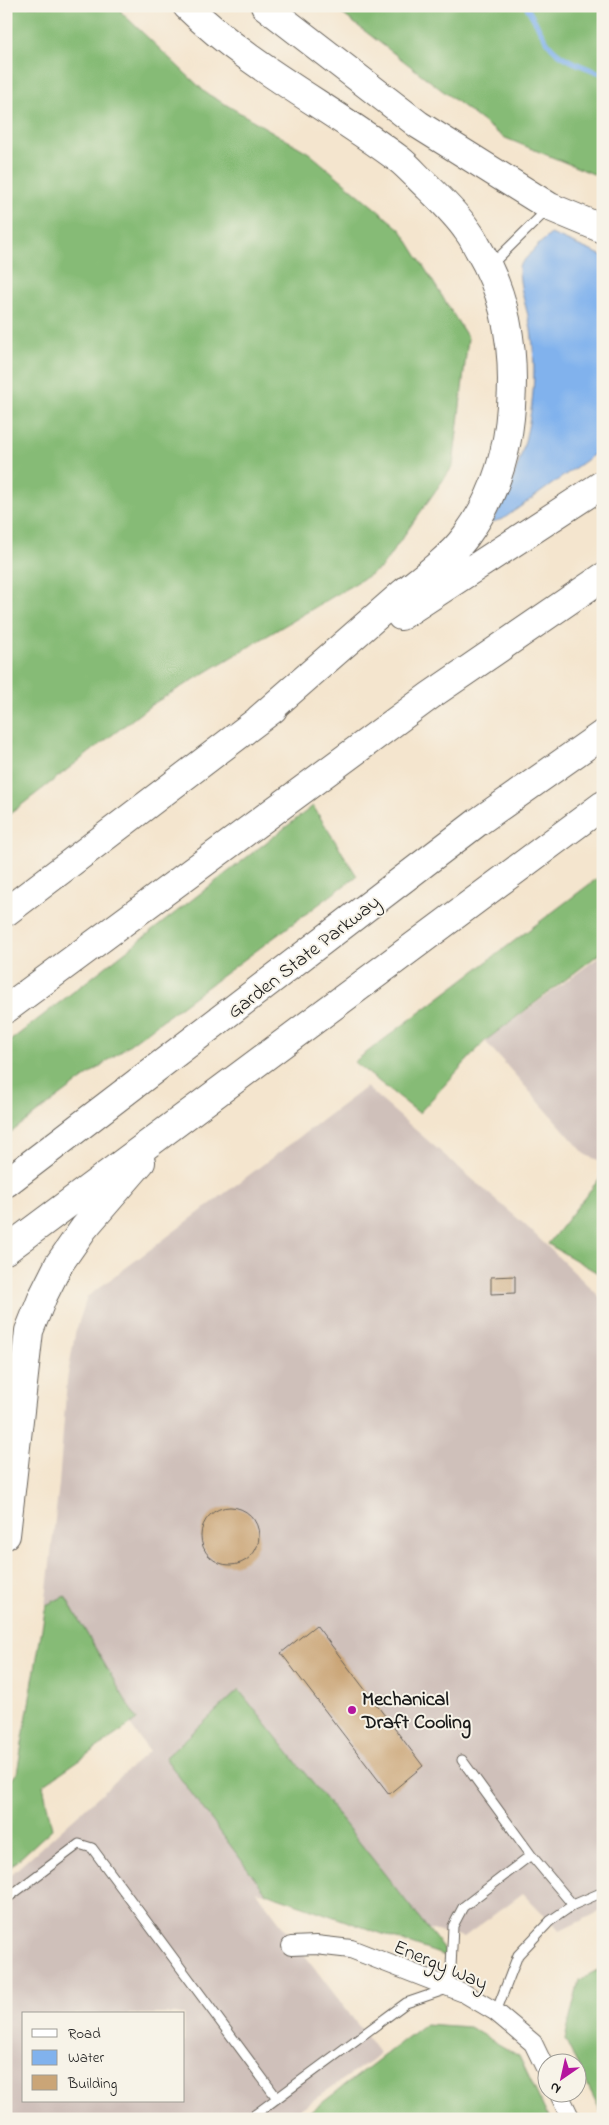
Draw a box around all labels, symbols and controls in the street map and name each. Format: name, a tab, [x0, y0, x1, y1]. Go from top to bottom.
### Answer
street label: Garden State Parkway	[222, 889, 387, 1027]
place label: Mechanical Draft Cooling	[361, 1686, 471, 1739]
marker: Mechanical Draft Cooling	[346, 1704, 358, 1716]
street label: Energy Way	[388, 1933, 492, 2000]
legend	[22, 2012, 185, 2102]
text: Road	[68, 2023, 101, 2045]
text: Water	[68, 2047, 104, 2069]
north arrow	[536, 2052, 586, 2102]
text: Building	[67, 2073, 117, 2096]
text: N	[546, 2076, 565, 2099]

